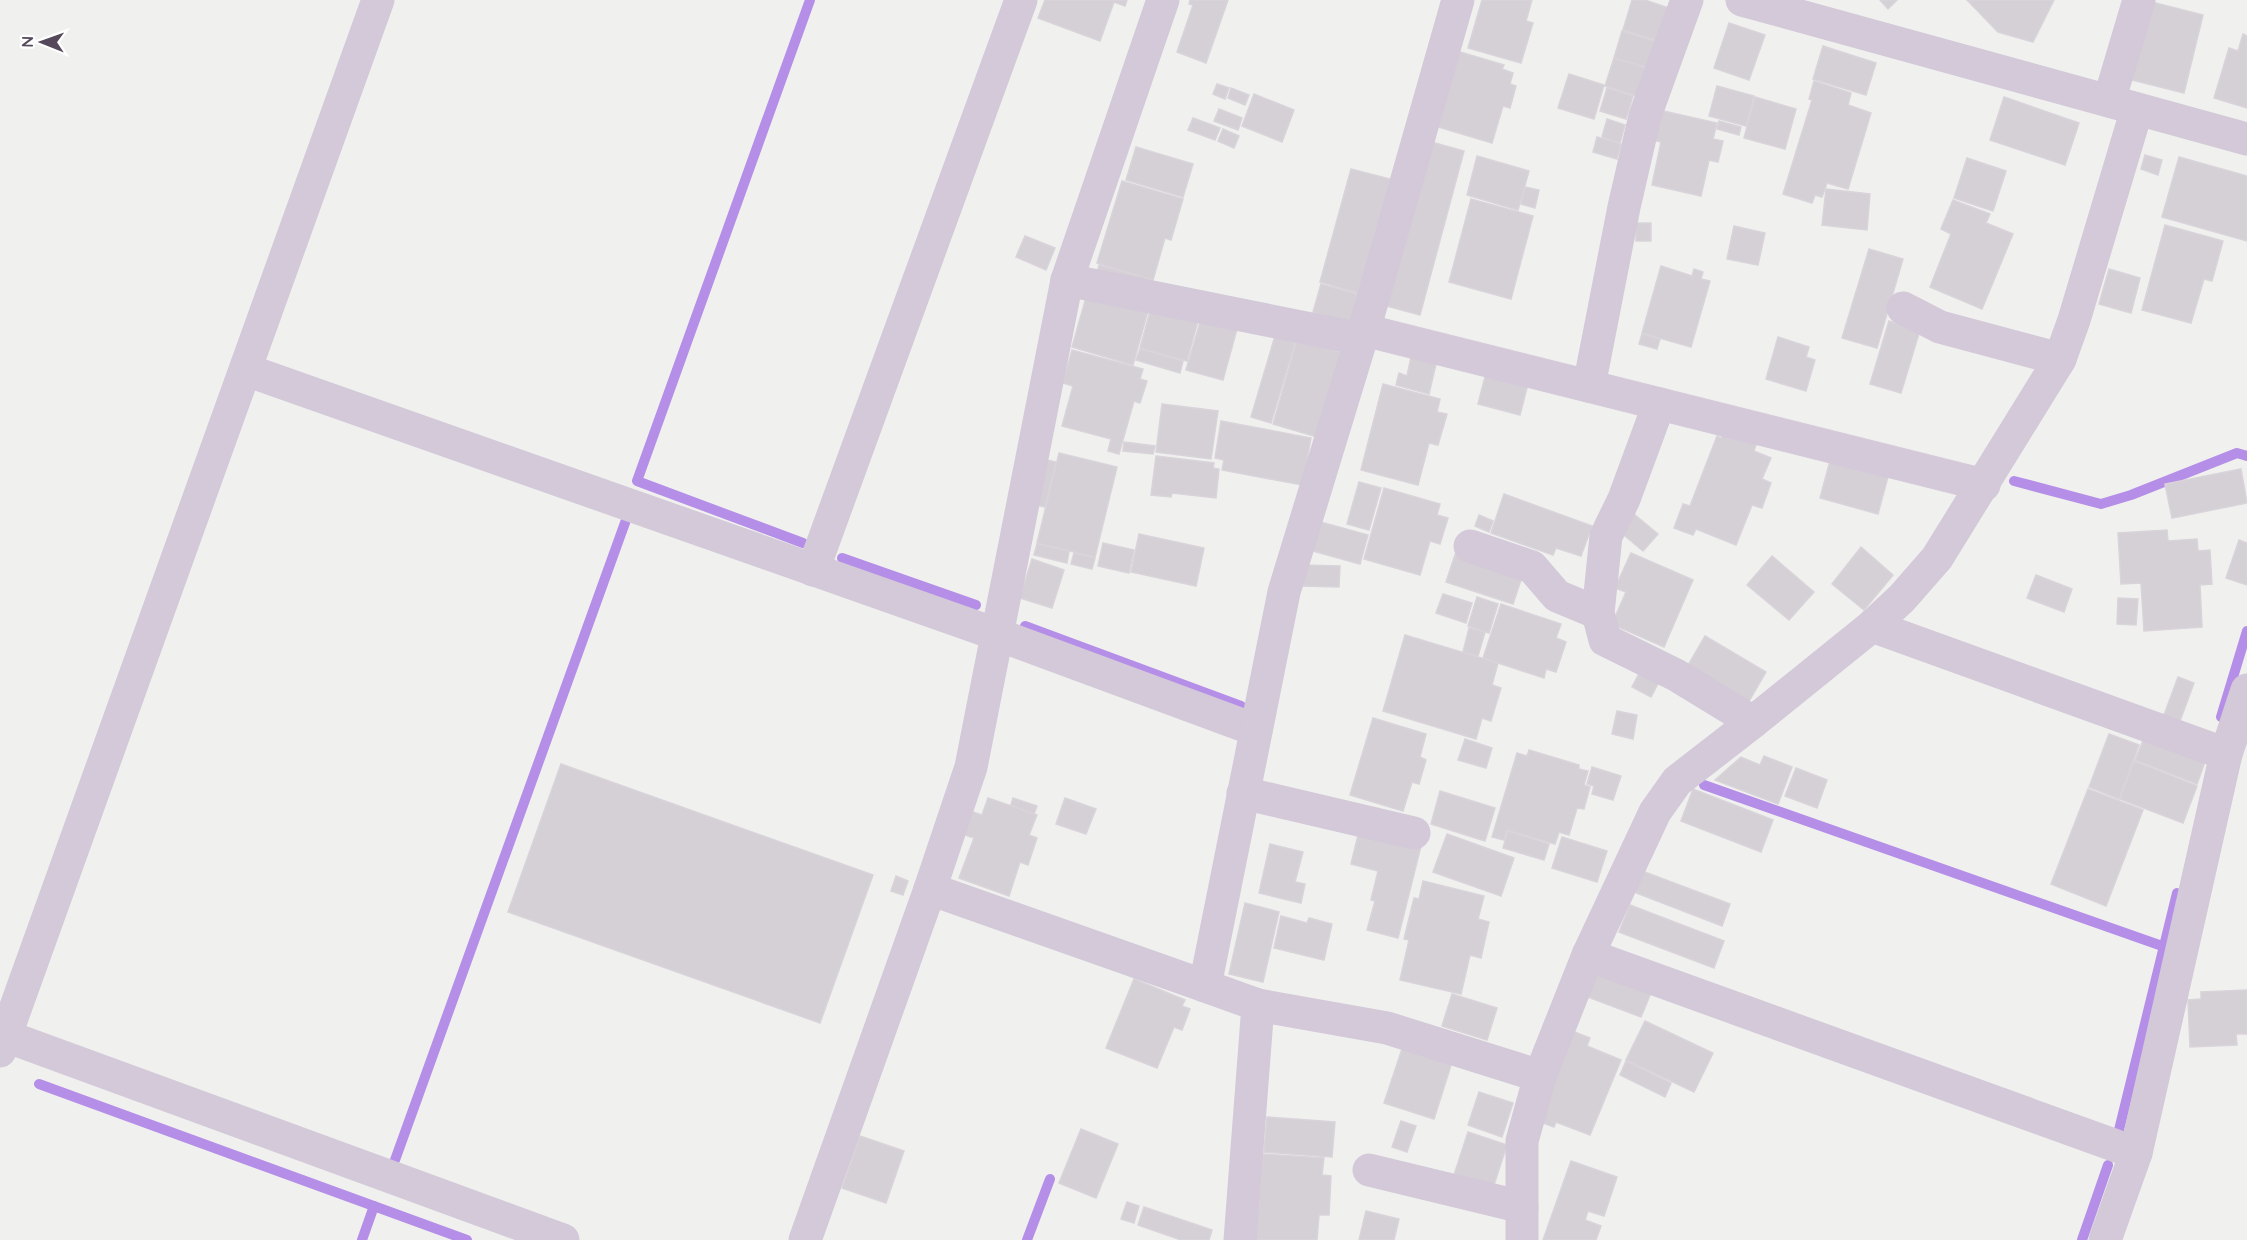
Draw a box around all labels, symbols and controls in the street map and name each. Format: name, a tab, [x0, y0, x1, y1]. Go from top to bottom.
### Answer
north arrow	[12, 12, 72, 72]
text: N	[17, 36, 37, 48]

